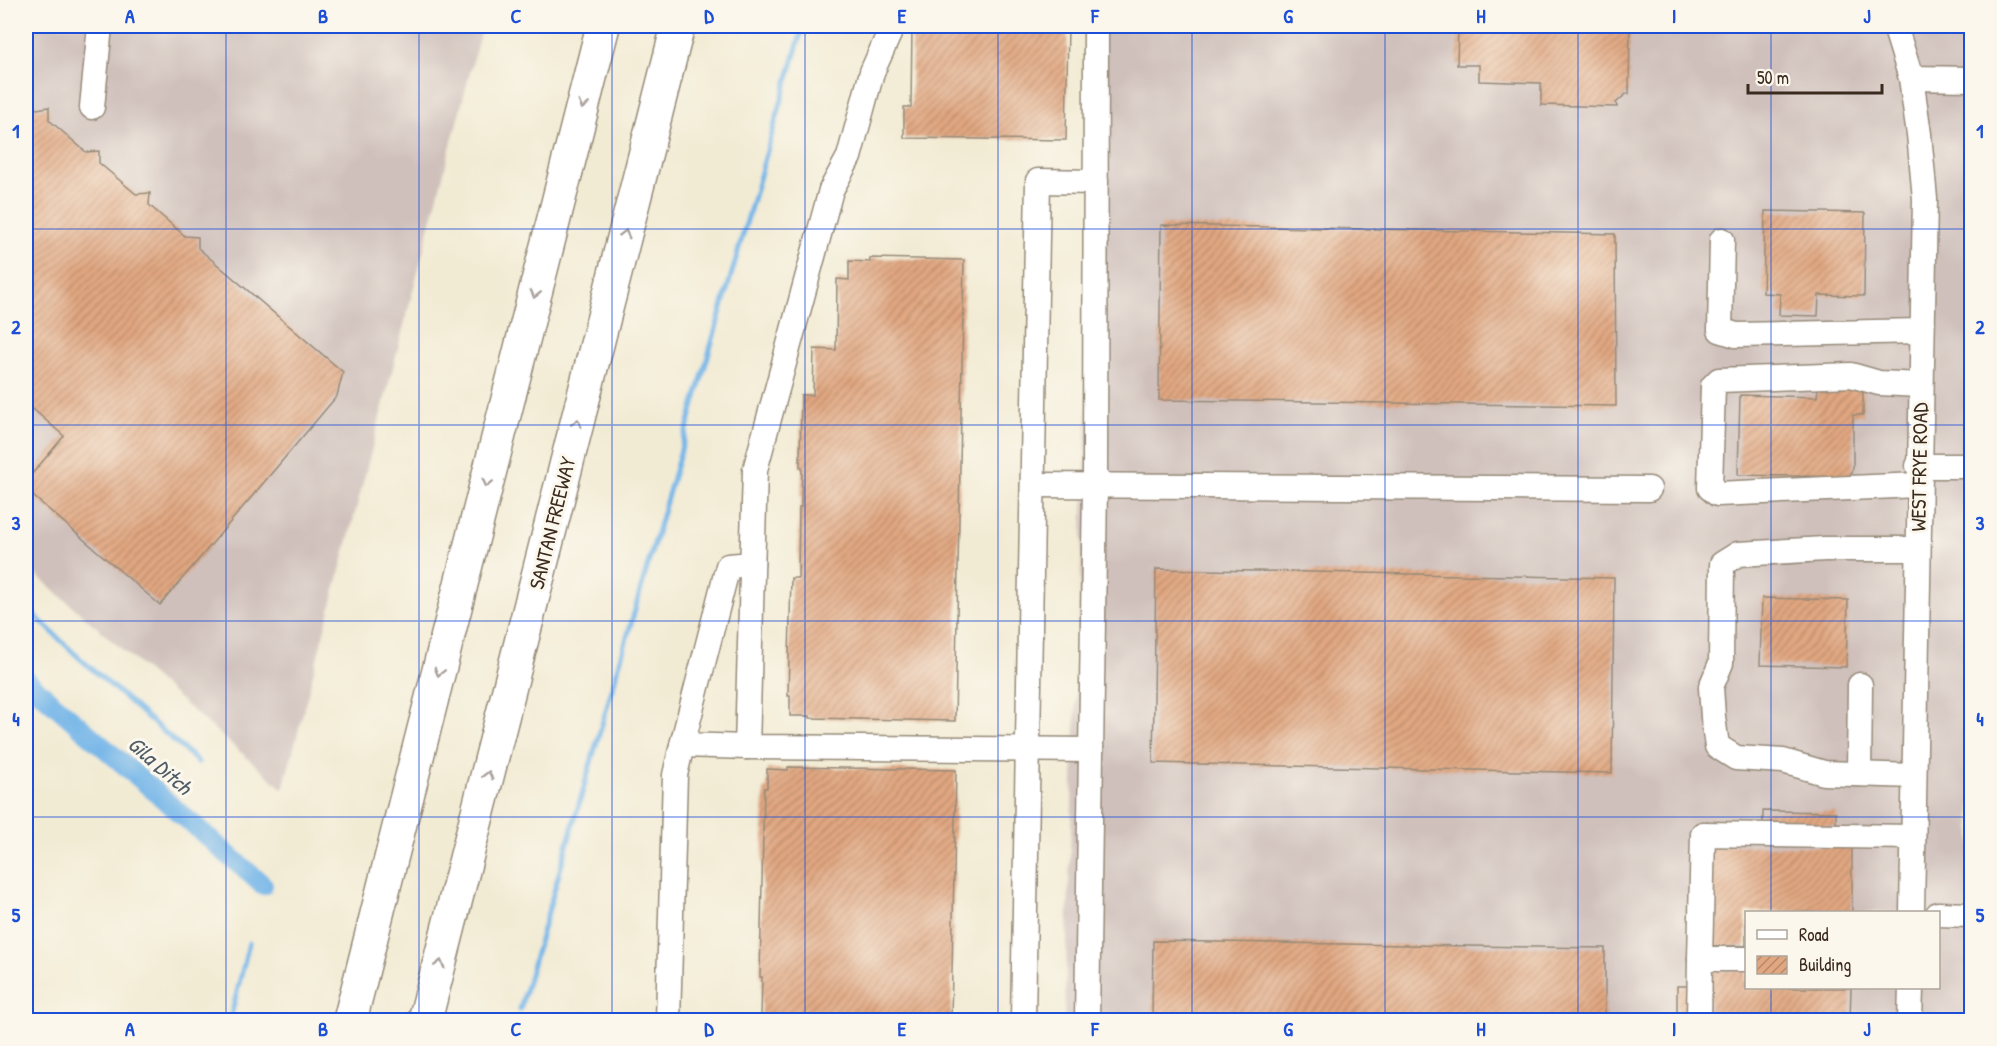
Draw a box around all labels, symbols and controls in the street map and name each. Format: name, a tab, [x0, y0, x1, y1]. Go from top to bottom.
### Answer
text: A	[125, 2, 135, 29]
text: B	[318, 2, 328, 29]
text: C	[511, 2, 522, 29]
text: D	[704, 2, 714, 29]
text: E	[898, 2, 907, 29]
text: F	[1090, 2, 1100, 29]
text: G	[1283, 2, 1293, 29]
text: H	[1476, 2, 1486, 29]
text: I	[1672, 2, 1676, 29]
text: J	[1863, 2, 1871, 29]
scale bar	[1748, 57, 1882, 95]
text: 50 m	[1757, 65, 1789, 90]
one-way arrow	[577, 100, 590, 110]
text: 1	[12, 117, 20, 144]
text: 1	[1976, 117, 1984, 144]
one-way arrow	[618, 229, 631, 239]
one-way arrow	[529, 289, 542, 299]
text: 2	[11, 313, 21, 340]
text: 2	[1975, 313, 1985, 340]
street label: WEST FRYE ROAD	[1903, 402, 1935, 532]
one-way arrow	[570, 418, 583, 428]
street label: SANTAN FREEWAY	[522, 453, 583, 592]
one-way arrow	[481, 478, 494, 488]
text: 3	[12, 509, 21, 536]
text: 3	[1976, 509, 1985, 536]
one-way arrow	[433, 667, 446, 677]
text: 4	[12, 705, 20, 732]
text: 4	[1976, 705, 1984, 732]
water label: Gila Ditch	[122, 729, 200, 802]
one-way arrow	[480, 770, 493, 780]
text: 5	[12, 901, 21, 928]
text: 5	[1976, 901, 1985, 928]
legend	[1745, 911, 1940, 989]
text: Road	[1799, 922, 1829, 947]
text: Building	[1799, 952, 1851, 977]
one-way arrow	[432, 959, 445, 969]
text: A	[125, 1015, 135, 1042]
text: B	[318, 1015, 328, 1042]
text: C	[511, 1015, 522, 1042]
text: D	[704, 1015, 714, 1042]
text: E	[898, 1015, 907, 1042]
text: F	[1090, 1015, 1100, 1042]
text: G	[1283, 1015, 1293, 1042]
text: H	[1476, 1015, 1486, 1042]
text: I	[1672, 1015, 1676, 1042]
text: J	[1863, 1015, 1871, 1042]

